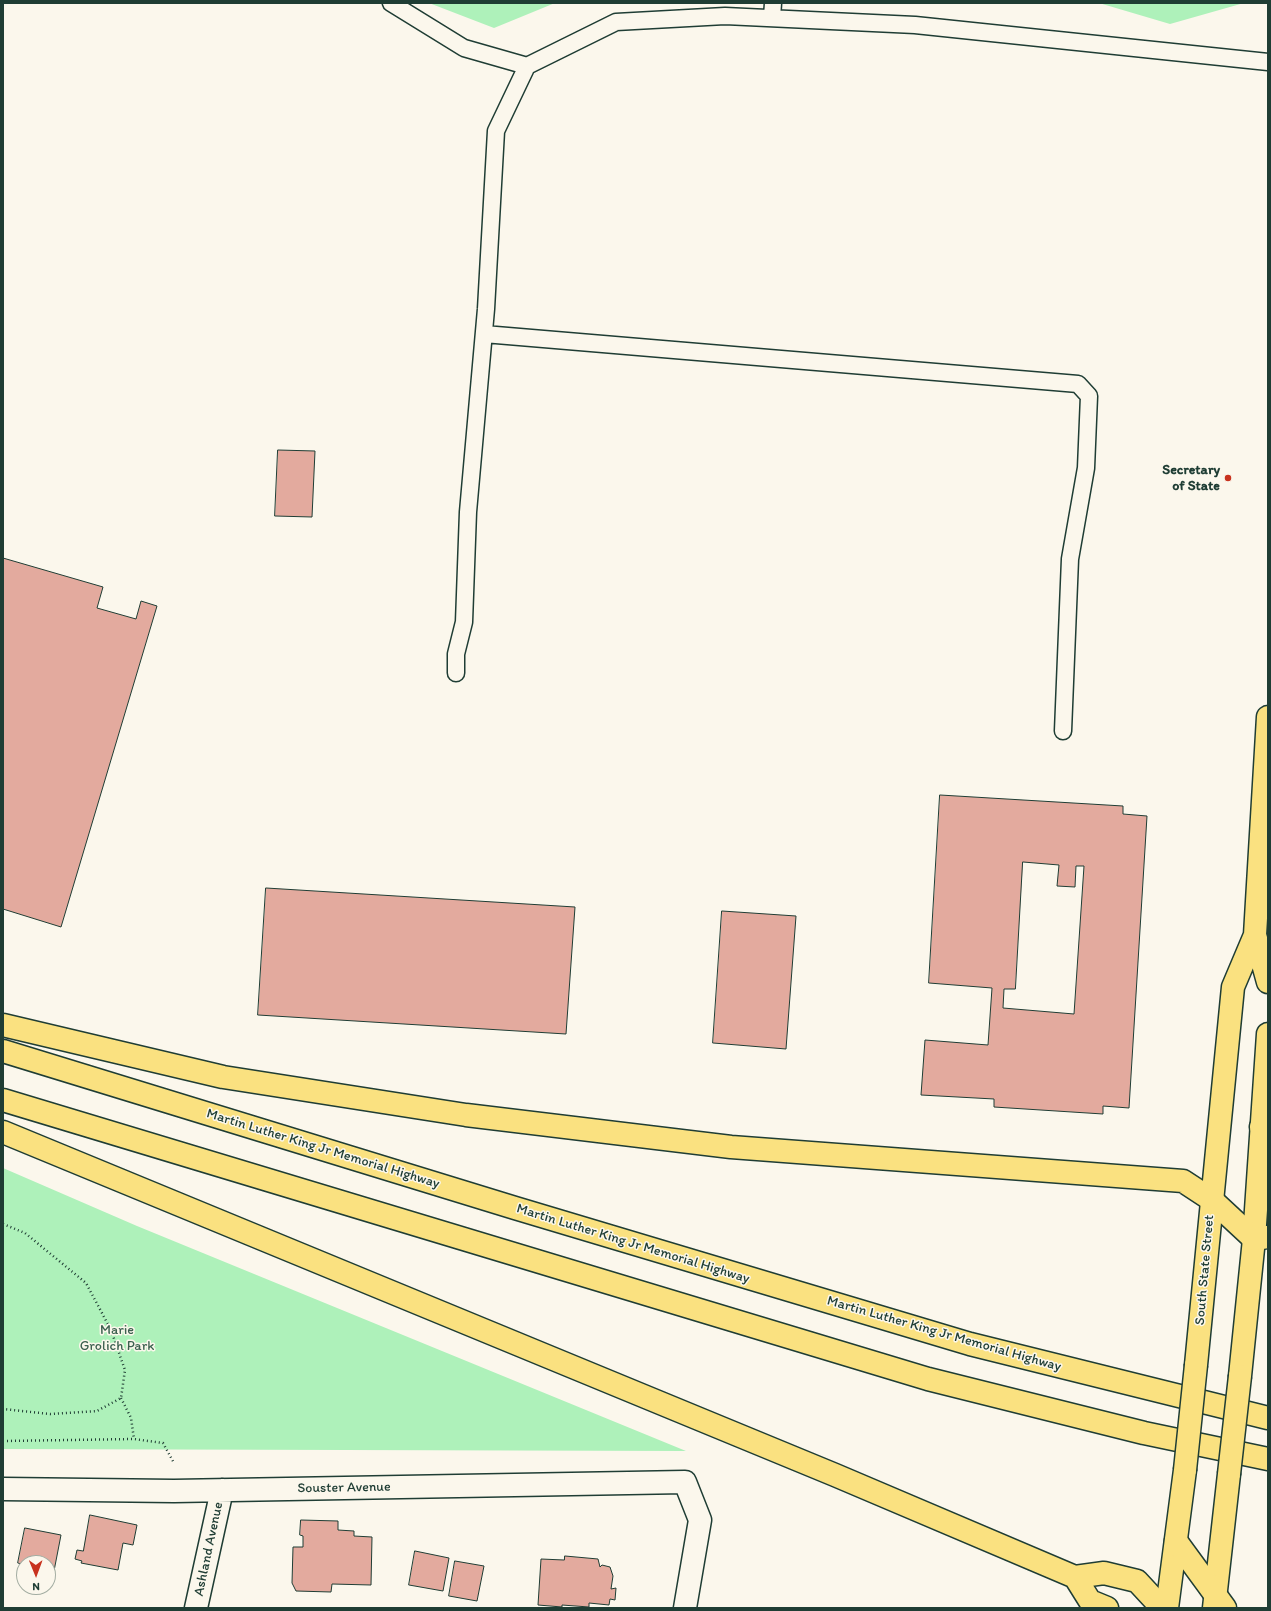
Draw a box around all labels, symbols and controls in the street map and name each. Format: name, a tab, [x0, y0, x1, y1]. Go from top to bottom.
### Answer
place label: Secretary of State	[1162, 462, 1220, 494]
marker: Secretary of State	[1223, 473, 1233, 483]
street label: Martin Luther King Jr Memorial Highway	[204, 1105, 442, 1193]
street label: Martin Luther King Jr Memorial Highway	[514, 1200, 752, 1288]
street label: South State Street	[1192, 1214, 1218, 1326]
street label: Martin Luther King Jr Memorial Highway	[825, 1292, 1063, 1376]
park label: Marie Grolich Park	[80, 1322, 154, 1354]
street label: Souster Avenue	[297, 1479, 391, 1497]
street label: Ashland Avenue	[191, 1500, 227, 1598]
north arrow	[16, 1555, 56, 1595]
text: N	[32, 1580, 40, 1593]

